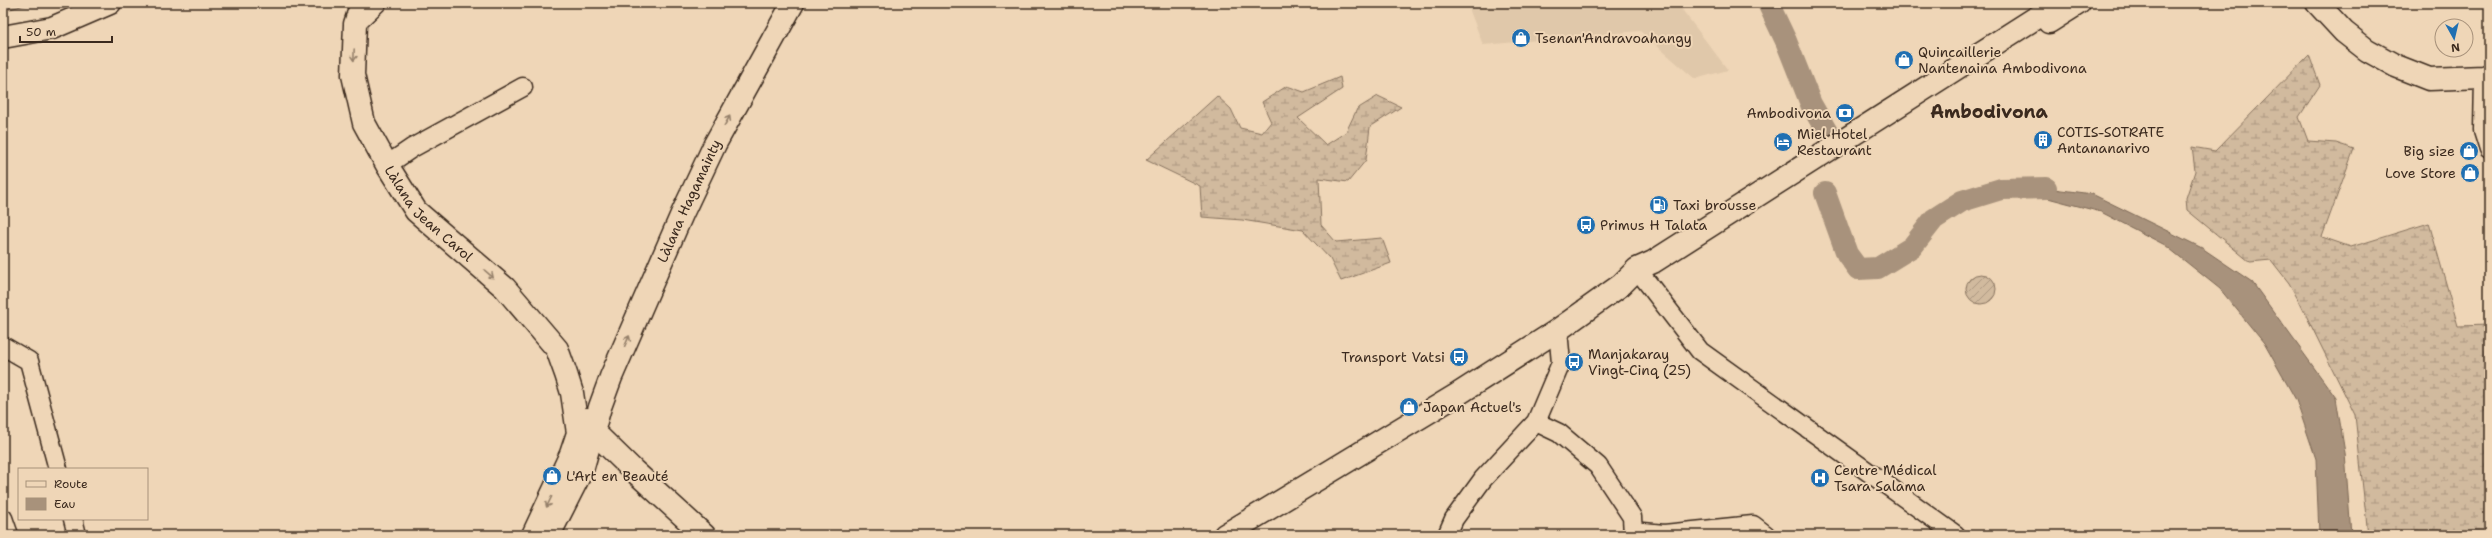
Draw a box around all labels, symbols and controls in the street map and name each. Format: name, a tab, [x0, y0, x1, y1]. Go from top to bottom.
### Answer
scale bar	[20, 18, 112, 44]
north arrow	[2434, 18, 2474, 58]
text: 50 m	[26, 24, 56, 40]
shop icon: Tsenan'Andravoahangy	[1510, 27, 1532, 49]
place label: Tsenan'Andravoahangy	[1535, 29, 1692, 47]
text: N	[2450, 39, 2461, 55]
place label: Quincaillerie Nantenaina Ambodivona	[1918, 43, 2087, 77]
one-way arrow	[350, 48, 358, 61]
shop icon: Quincaillerie Nantenaina Ambodivona	[1893, 49, 1915, 71]
district label: Ambodivona	[1930, 100, 2049, 124]
bank icon: Ambodivona	[1834, 102, 1856, 124]
place label: Ambodivona	[1746, 104, 1831, 122]
one-way arrow	[724, 115, 732, 127]
place label: COTIS-SOTRATE Antananarivo	[2057, 123, 2164, 157]
place label: Miel Hotel Restaurant	[1797, 125, 1872, 159]
building icon: COTIS-SOTRATE Antananarivo	[2032, 129, 2054, 151]
hotel icon: Miel Hotel Restaurant	[1772, 131, 1794, 153]
street label: Làlana Hagamainty	[653, 136, 725, 265]
shop icon: Big size	[2458, 140, 2480, 162]
place label: Big size	[2403, 142, 2455, 160]
street label: Làlana Jean Carol	[381, 162, 477, 266]
shop icon: Love Store	[2459, 162, 2481, 184]
place label: Love Store	[2385, 164, 2456, 182]
fuel station icon: Taxi brousse	[1648, 194, 1670, 216]
place label: Taxi brousse	[1673, 196, 1756, 214]
bus stop icon: Primus H Talata	[1575, 214, 1597, 236]
place label: Primus H Talata	[1600, 216, 1707, 234]
one-way arrow	[484, 270, 494, 279]
one-way arrow	[624, 335, 631, 347]
place label: Manjakaray Vingt-Cinq (25)	[1588, 345, 1691, 379]
bus stop icon: Transport Vatsi	[1448, 346, 1470, 368]
place label: Transport Vatsi	[1341, 348, 1445, 366]
bus stop icon: Manjakaray Vingt-Cinq (25)	[1563, 351, 1585, 373]
shop icon: Japan Actuel's	[1398, 396, 1420, 418]
place label: Japan Actuel's	[1423, 398, 1522, 416]
place label: Centre Médical Tsara Salama	[1834, 461, 1937, 495]
shop icon: L'Art en Beauté	[541, 465, 563, 487]
place label: L'Art en Beauté	[566, 467, 669, 485]
hospital icon: Centre Médical Tsara Salama	[1809, 467, 1831, 489]
legend	[18, 468, 148, 520]
text: Route	[54, 476, 88, 492]
text: Eau	[54, 496, 76, 512]
one-way arrow	[545, 496, 552, 508]

